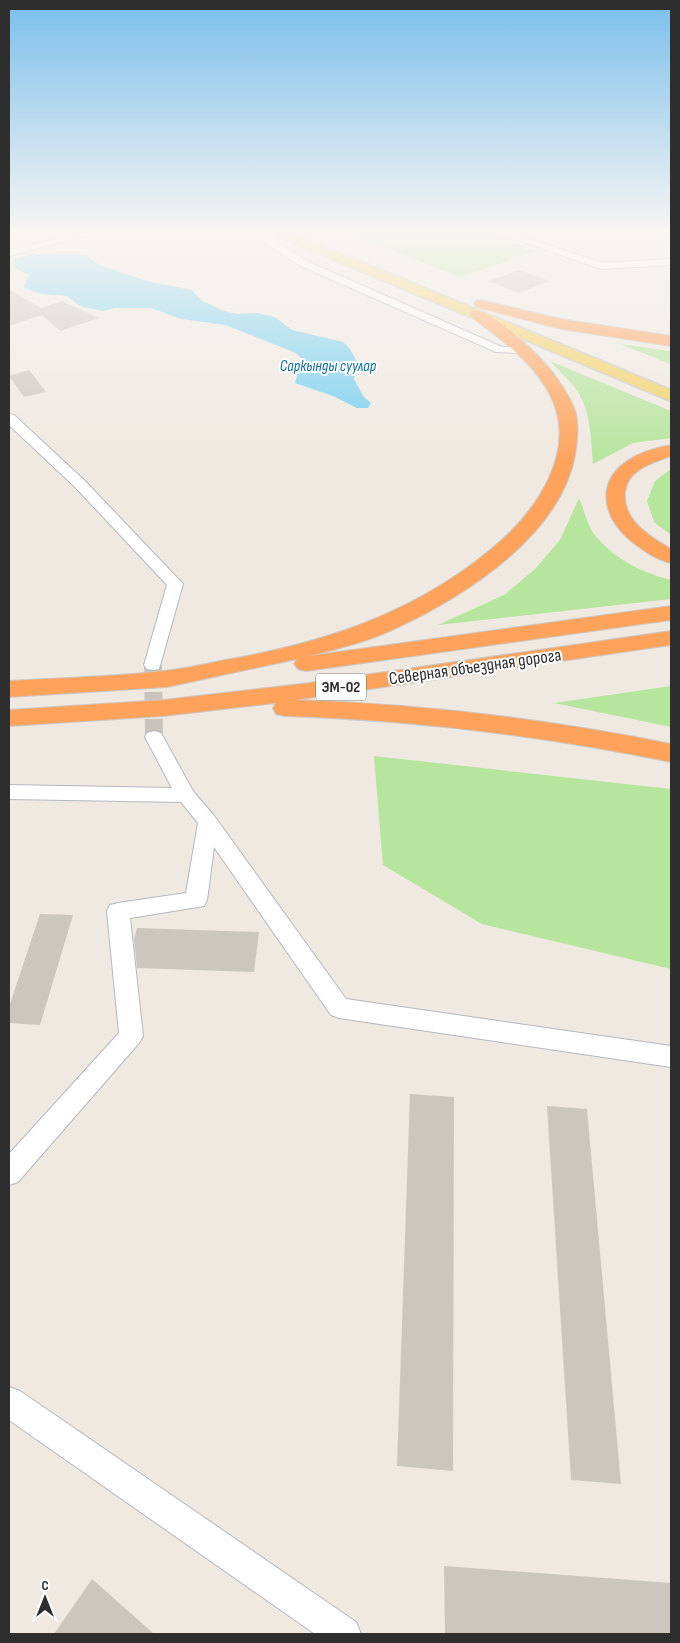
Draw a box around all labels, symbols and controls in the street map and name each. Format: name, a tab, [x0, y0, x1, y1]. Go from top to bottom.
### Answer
water label: Саркынды суулар	[280, 357, 377, 376]
street label: Северная объездная дорога	[387, 644, 563, 689]
road number: ЭМ-02	[316, 674, 366, 700]
north arrow	[20, 1573, 70, 1623]
text: С	[41, 1577, 49, 1594]

